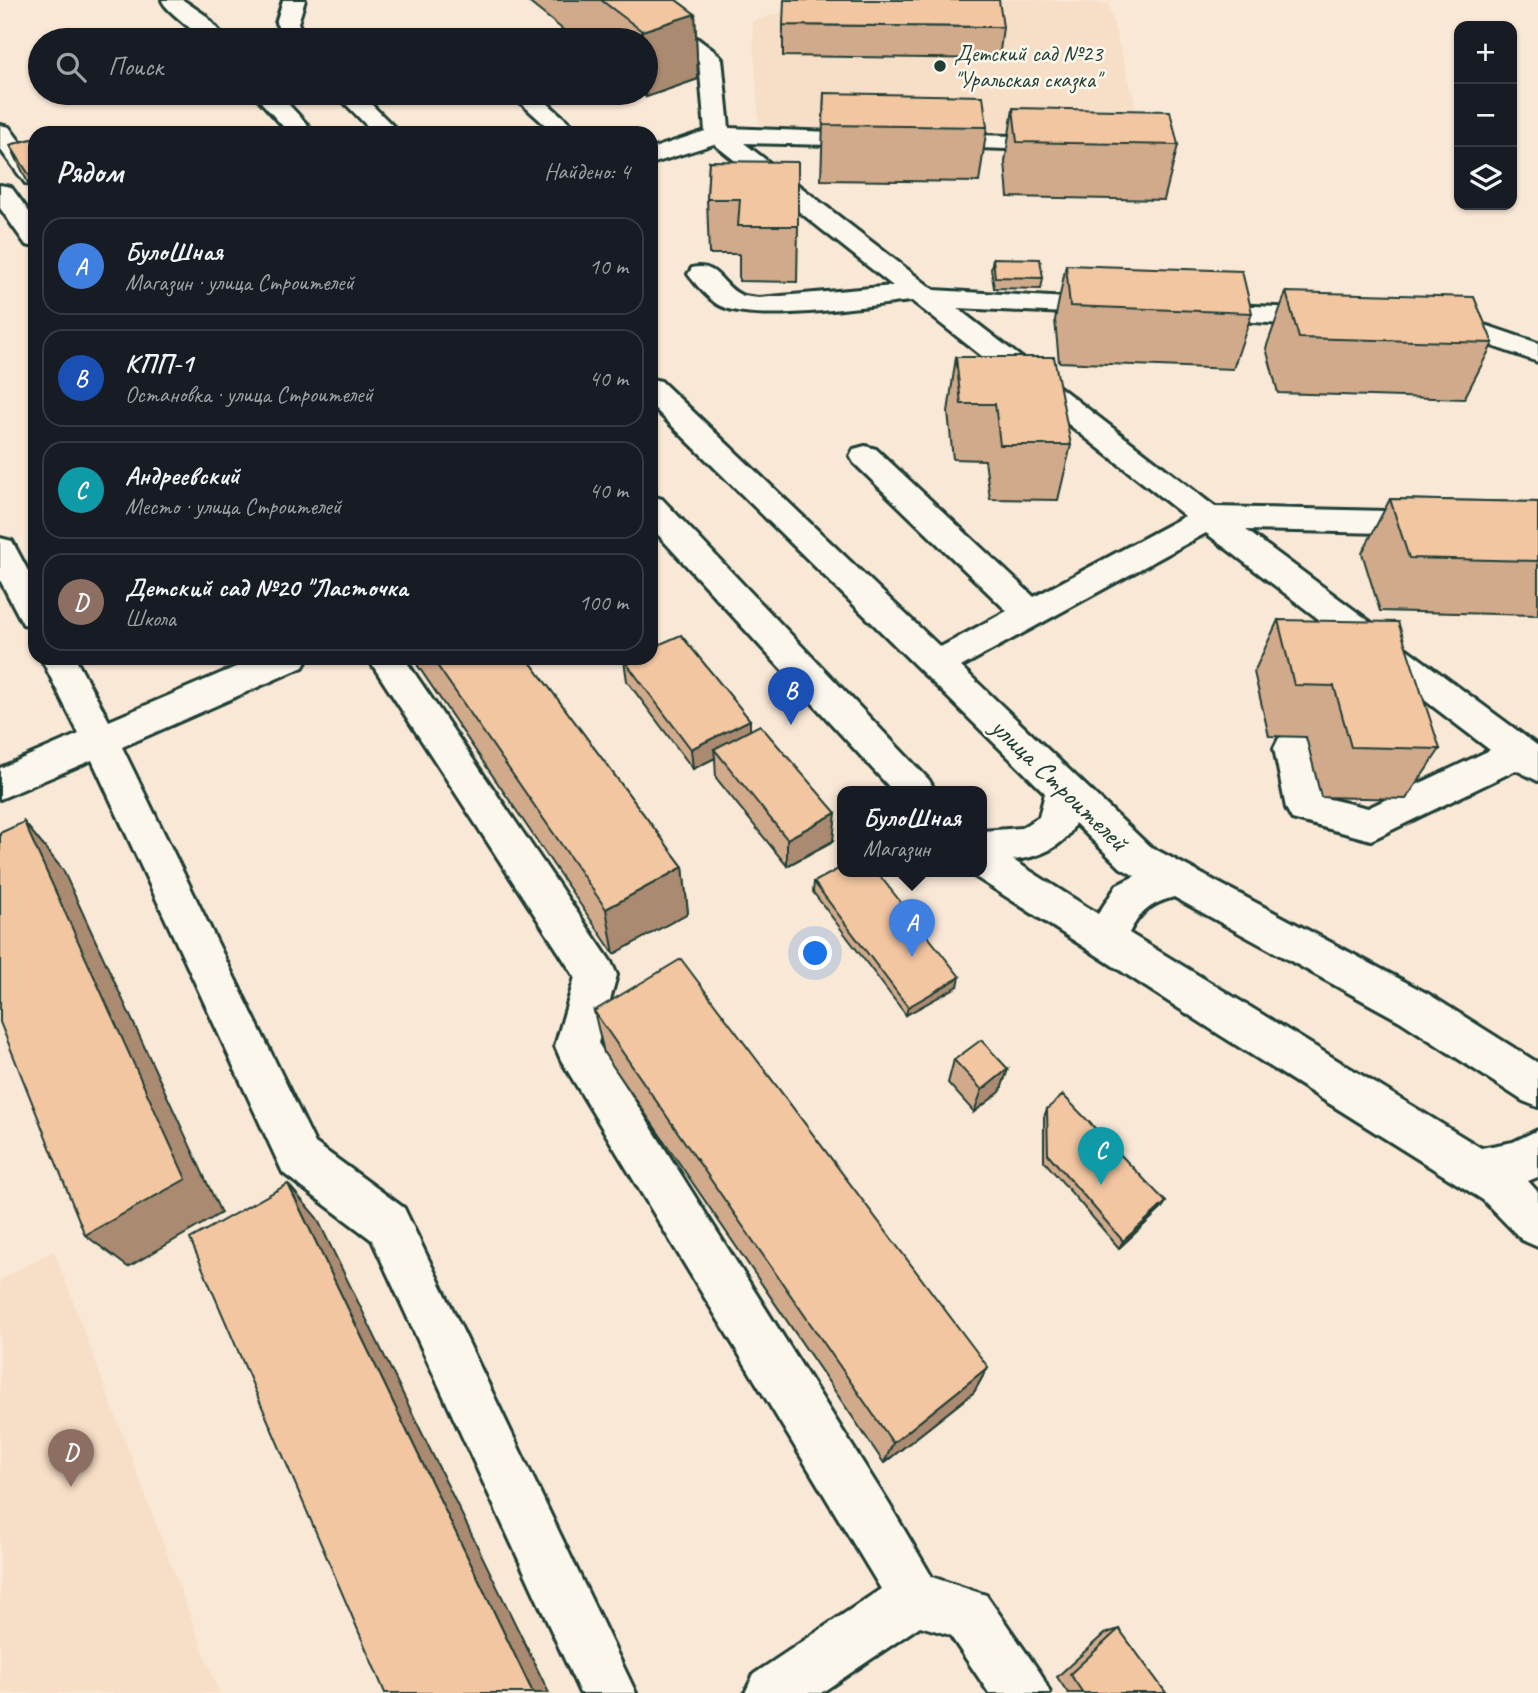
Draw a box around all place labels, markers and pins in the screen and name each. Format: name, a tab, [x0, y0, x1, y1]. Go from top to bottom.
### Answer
place label: Детский сад №23 "Уральская сказка"	[954, 39, 1105, 94]
marker: Детский сад №23 "Уральская сказка"	[932, 58, 948, 74]
pin: B	[768, 667, 814, 725]
pin: A	[889, 899, 935, 957]
pin: C	[1078, 1127, 1124, 1185]
pin: D	[48, 1429, 94, 1487]

